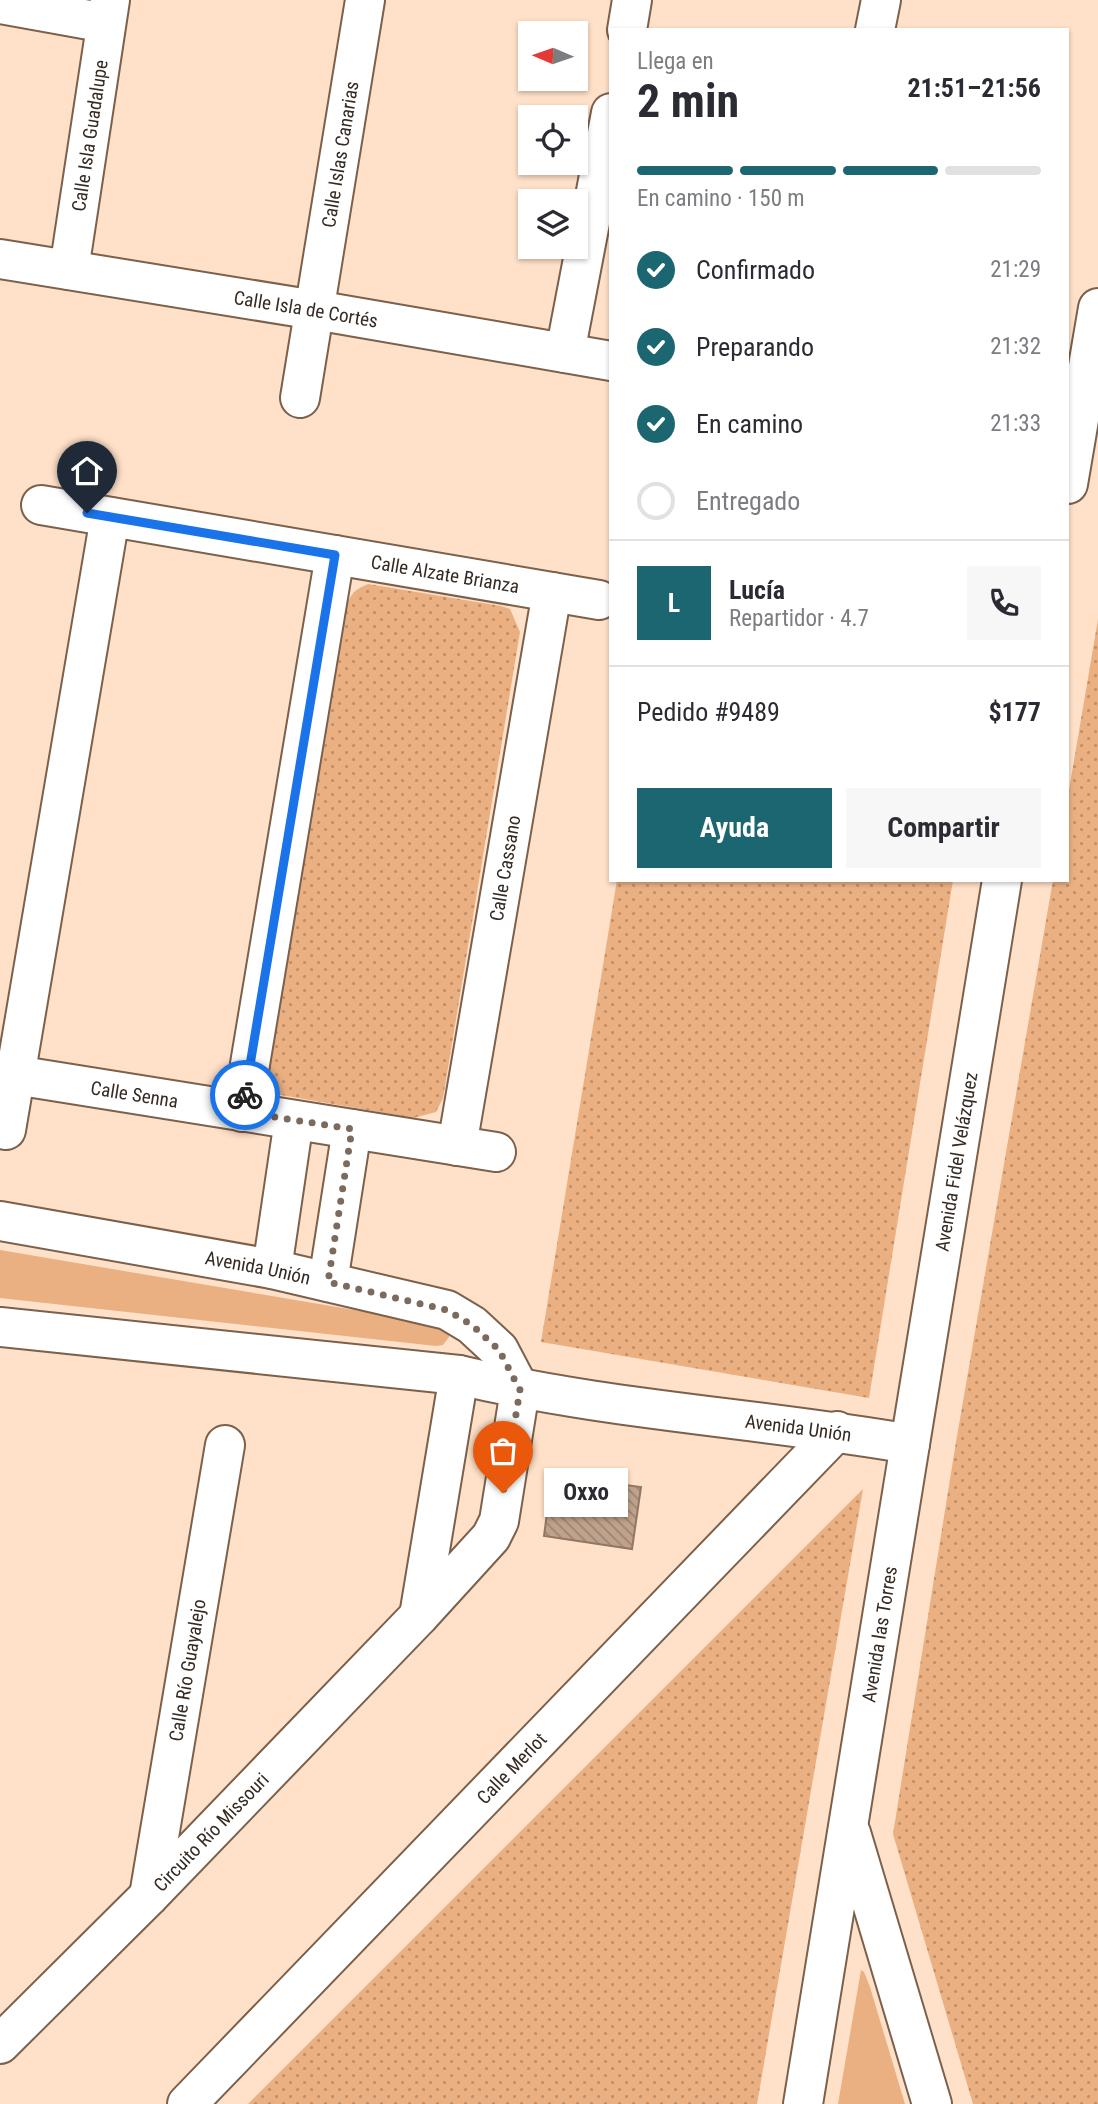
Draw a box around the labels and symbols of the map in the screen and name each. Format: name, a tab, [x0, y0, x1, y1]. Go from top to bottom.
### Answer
north arrow	[518, 21, 588, 91]
street label: Calle Isla Guadalupe	[67, 58, 112, 213]
street label: Calle Islas Canarias	[317, 79, 363, 229]
street label: Calle Isla de Cortés	[232, 286, 380, 332]
pin	[57, 441, 117, 513]
street label: Calle Alzate Brianza	[369, 550, 521, 598]
street label: Calle Cassano	[484, 813, 525, 923]
courier	[210, 1060, 280, 1130]
street label: Avenida Fidel Velázquez	[930, 1070, 982, 1253]
street label: Calle Senna	[89, 1076, 180, 1112]
street label: Avenida Unión	[203, 1246, 313, 1289]
street label: Avenida Unión	[744, 1409, 853, 1446]
pin	[473, 1421, 533, 1493]
callout: Oxxo	[545, 1468, 629, 1518]
street label: Avenida las Torres	[857, 1564, 902, 1704]
street label: Calle Río Guayalejo	[164, 1597, 210, 1743]
street label: Calle Merlot	[472, 1728, 551, 1809]
street label: Circuito Río Missouri	[148, 1768, 273, 1896]

